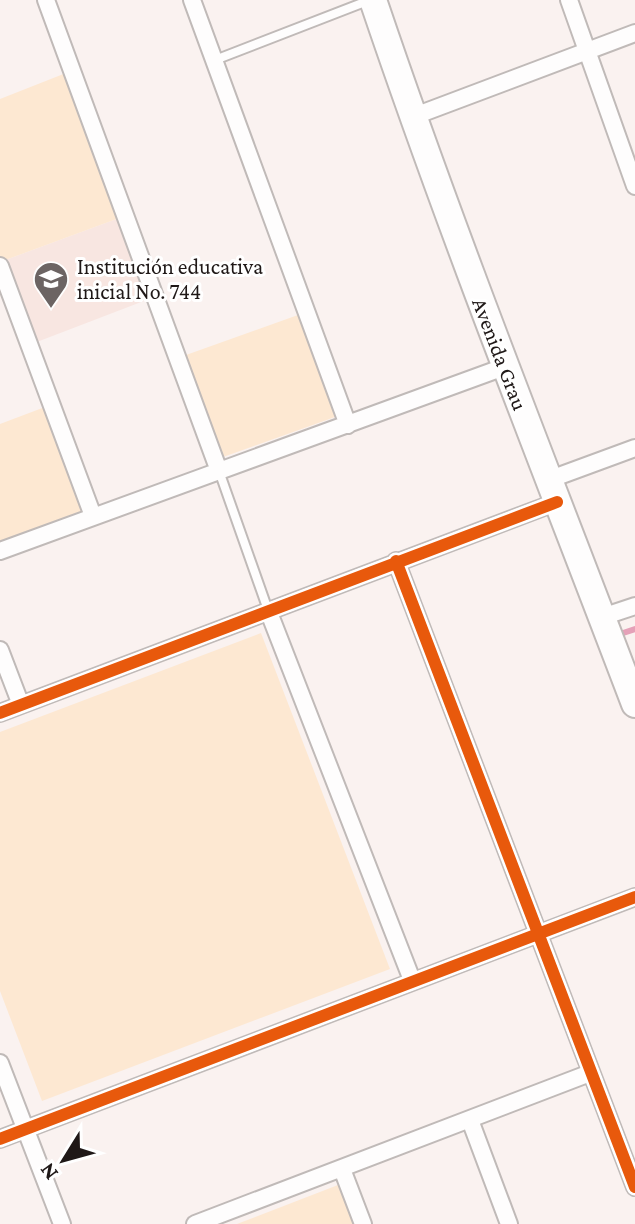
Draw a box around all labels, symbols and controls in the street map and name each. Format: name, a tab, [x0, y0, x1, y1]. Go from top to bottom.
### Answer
place label: Institución educativa inicial No. 744	[77, 254, 263, 304]
school or university icon: Institución educativa inicial No. 744	[32, 260, 70, 310]
street label: Avenida Grau	[467, 294, 533, 414]
north arrow	[24, 1120, 104, 1200]
text: N	[34, 1158, 63, 1185]

